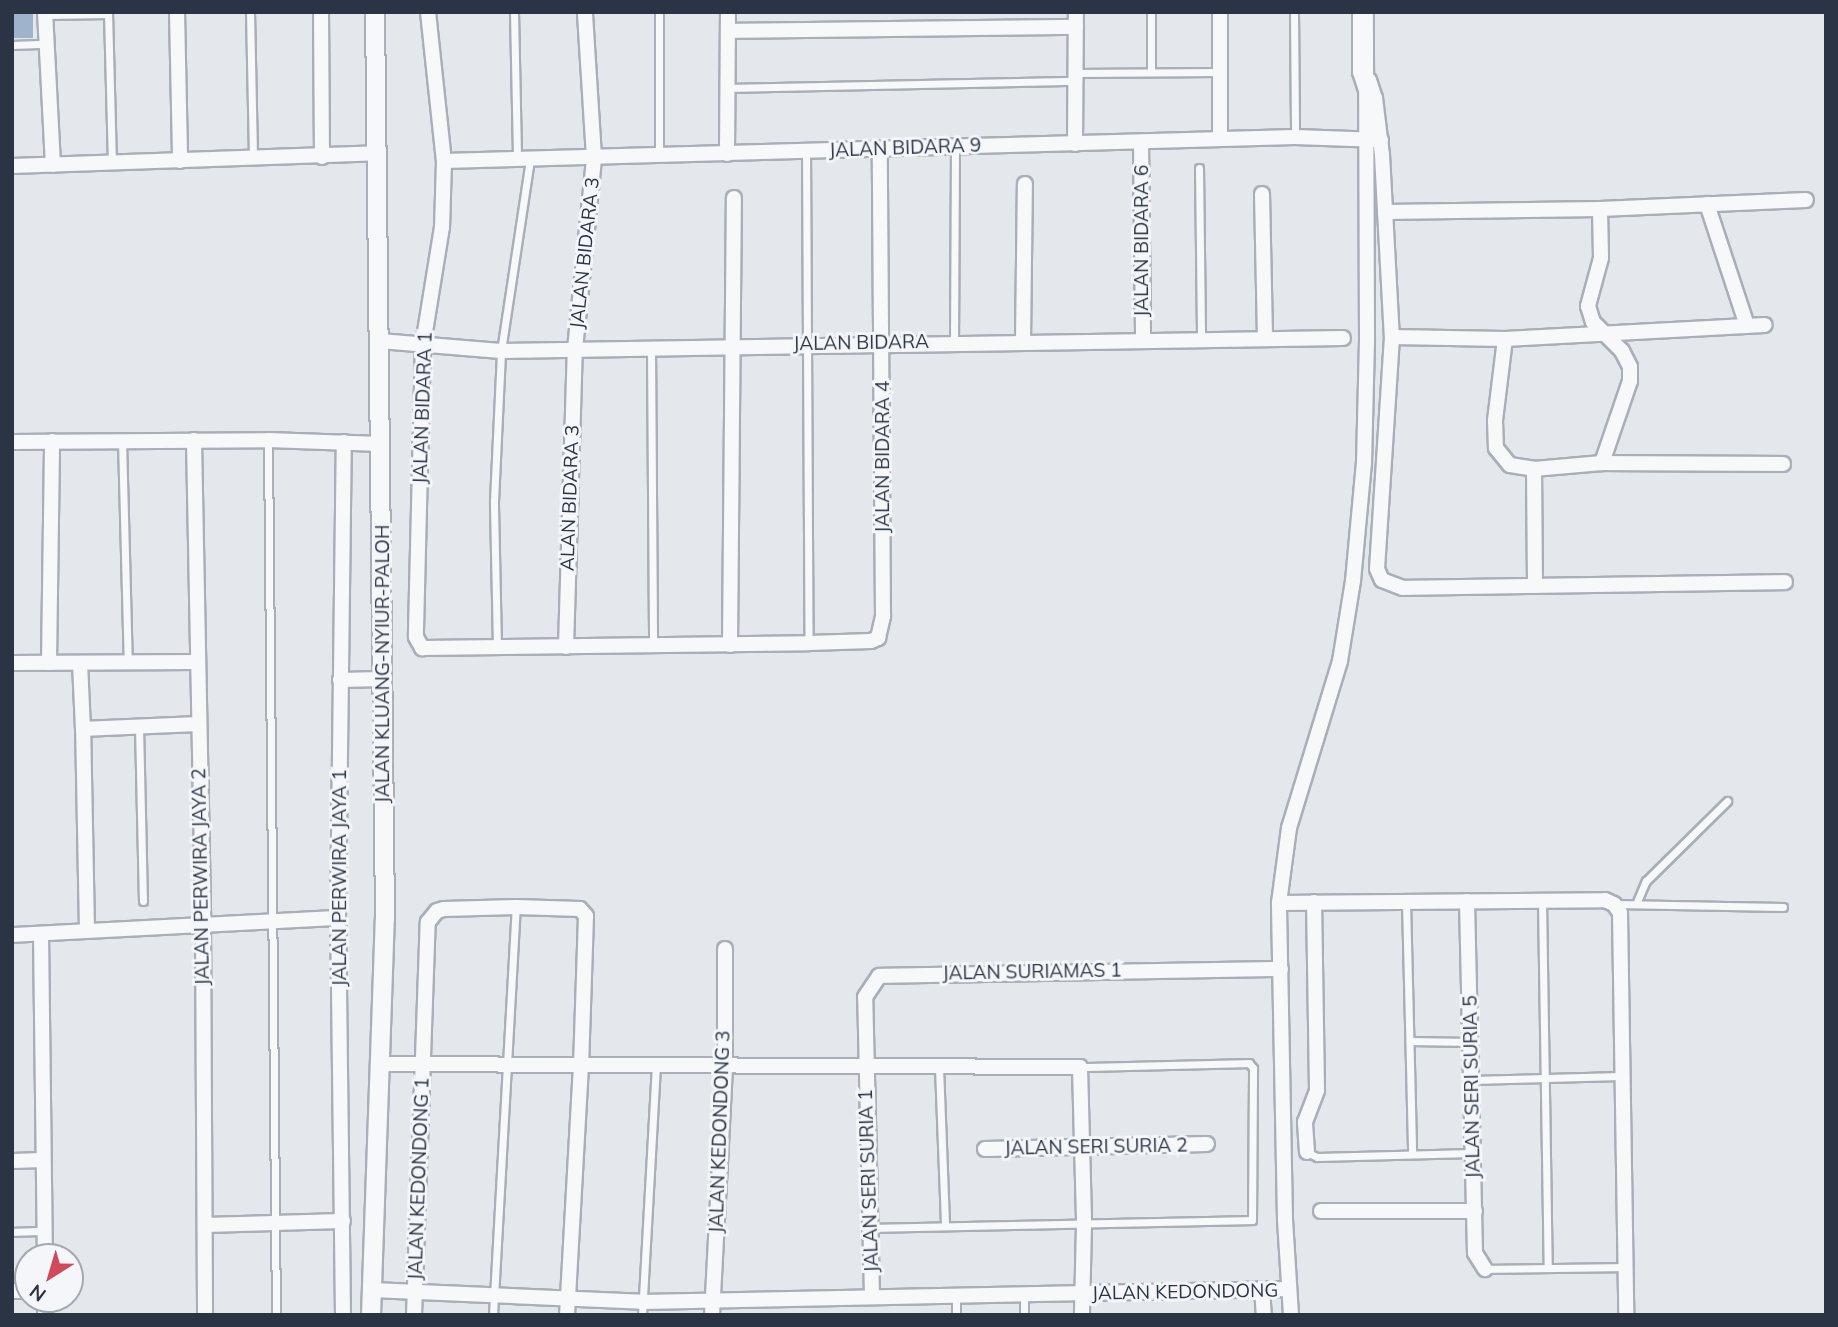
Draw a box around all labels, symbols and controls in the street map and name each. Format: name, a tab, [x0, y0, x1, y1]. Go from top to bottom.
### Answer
street label: JALAN BIDARA 9	[828, 134, 982, 162]
street label: JALAN BIDARA 6	[1131, 165, 1153, 317]
street label: JALAN BIDARA 3	[566, 176, 604, 330]
street label: JALAN BIDARA	[793, 330, 929, 356]
street label: JALAN BIDARA 1	[409, 331, 437, 485]
street label: JALAN BIDARA 4	[872, 381, 894, 533]
street label: ALAN BIDARA 3	[556, 425, 584, 571]
street label: JALAN KLUANG-NYIUR-PALOH	[372, 525, 394, 803]
street label: JALAN PERWIRA JAYA 2	[188, 768, 214, 986]
street label: JALAN PERWIRA JAYA 1	[329, 769, 351, 987]
street label: JALAN SURIAMAS 1	[942, 959, 1122, 985]
street label: JALAN SERI SURIA 5	[1459, 995, 1485, 1179]
street label: JALAN KEDONDONG 3	[705, 1030, 735, 1234]
street label: JALAN KEDONDONG 1	[404, 1077, 434, 1281]
street label: JALAN SERI SURIA 1	[854, 1089, 884, 1273]
street label: JALAN SERI SURIA 2	[1004, 1134, 1188, 1160]
north arrow	[14, 1243, 84, 1313]
text: N	[25, 1279, 51, 1307]
street label: JALAN KEDONDONG	[1092, 1279, 1278, 1305]

